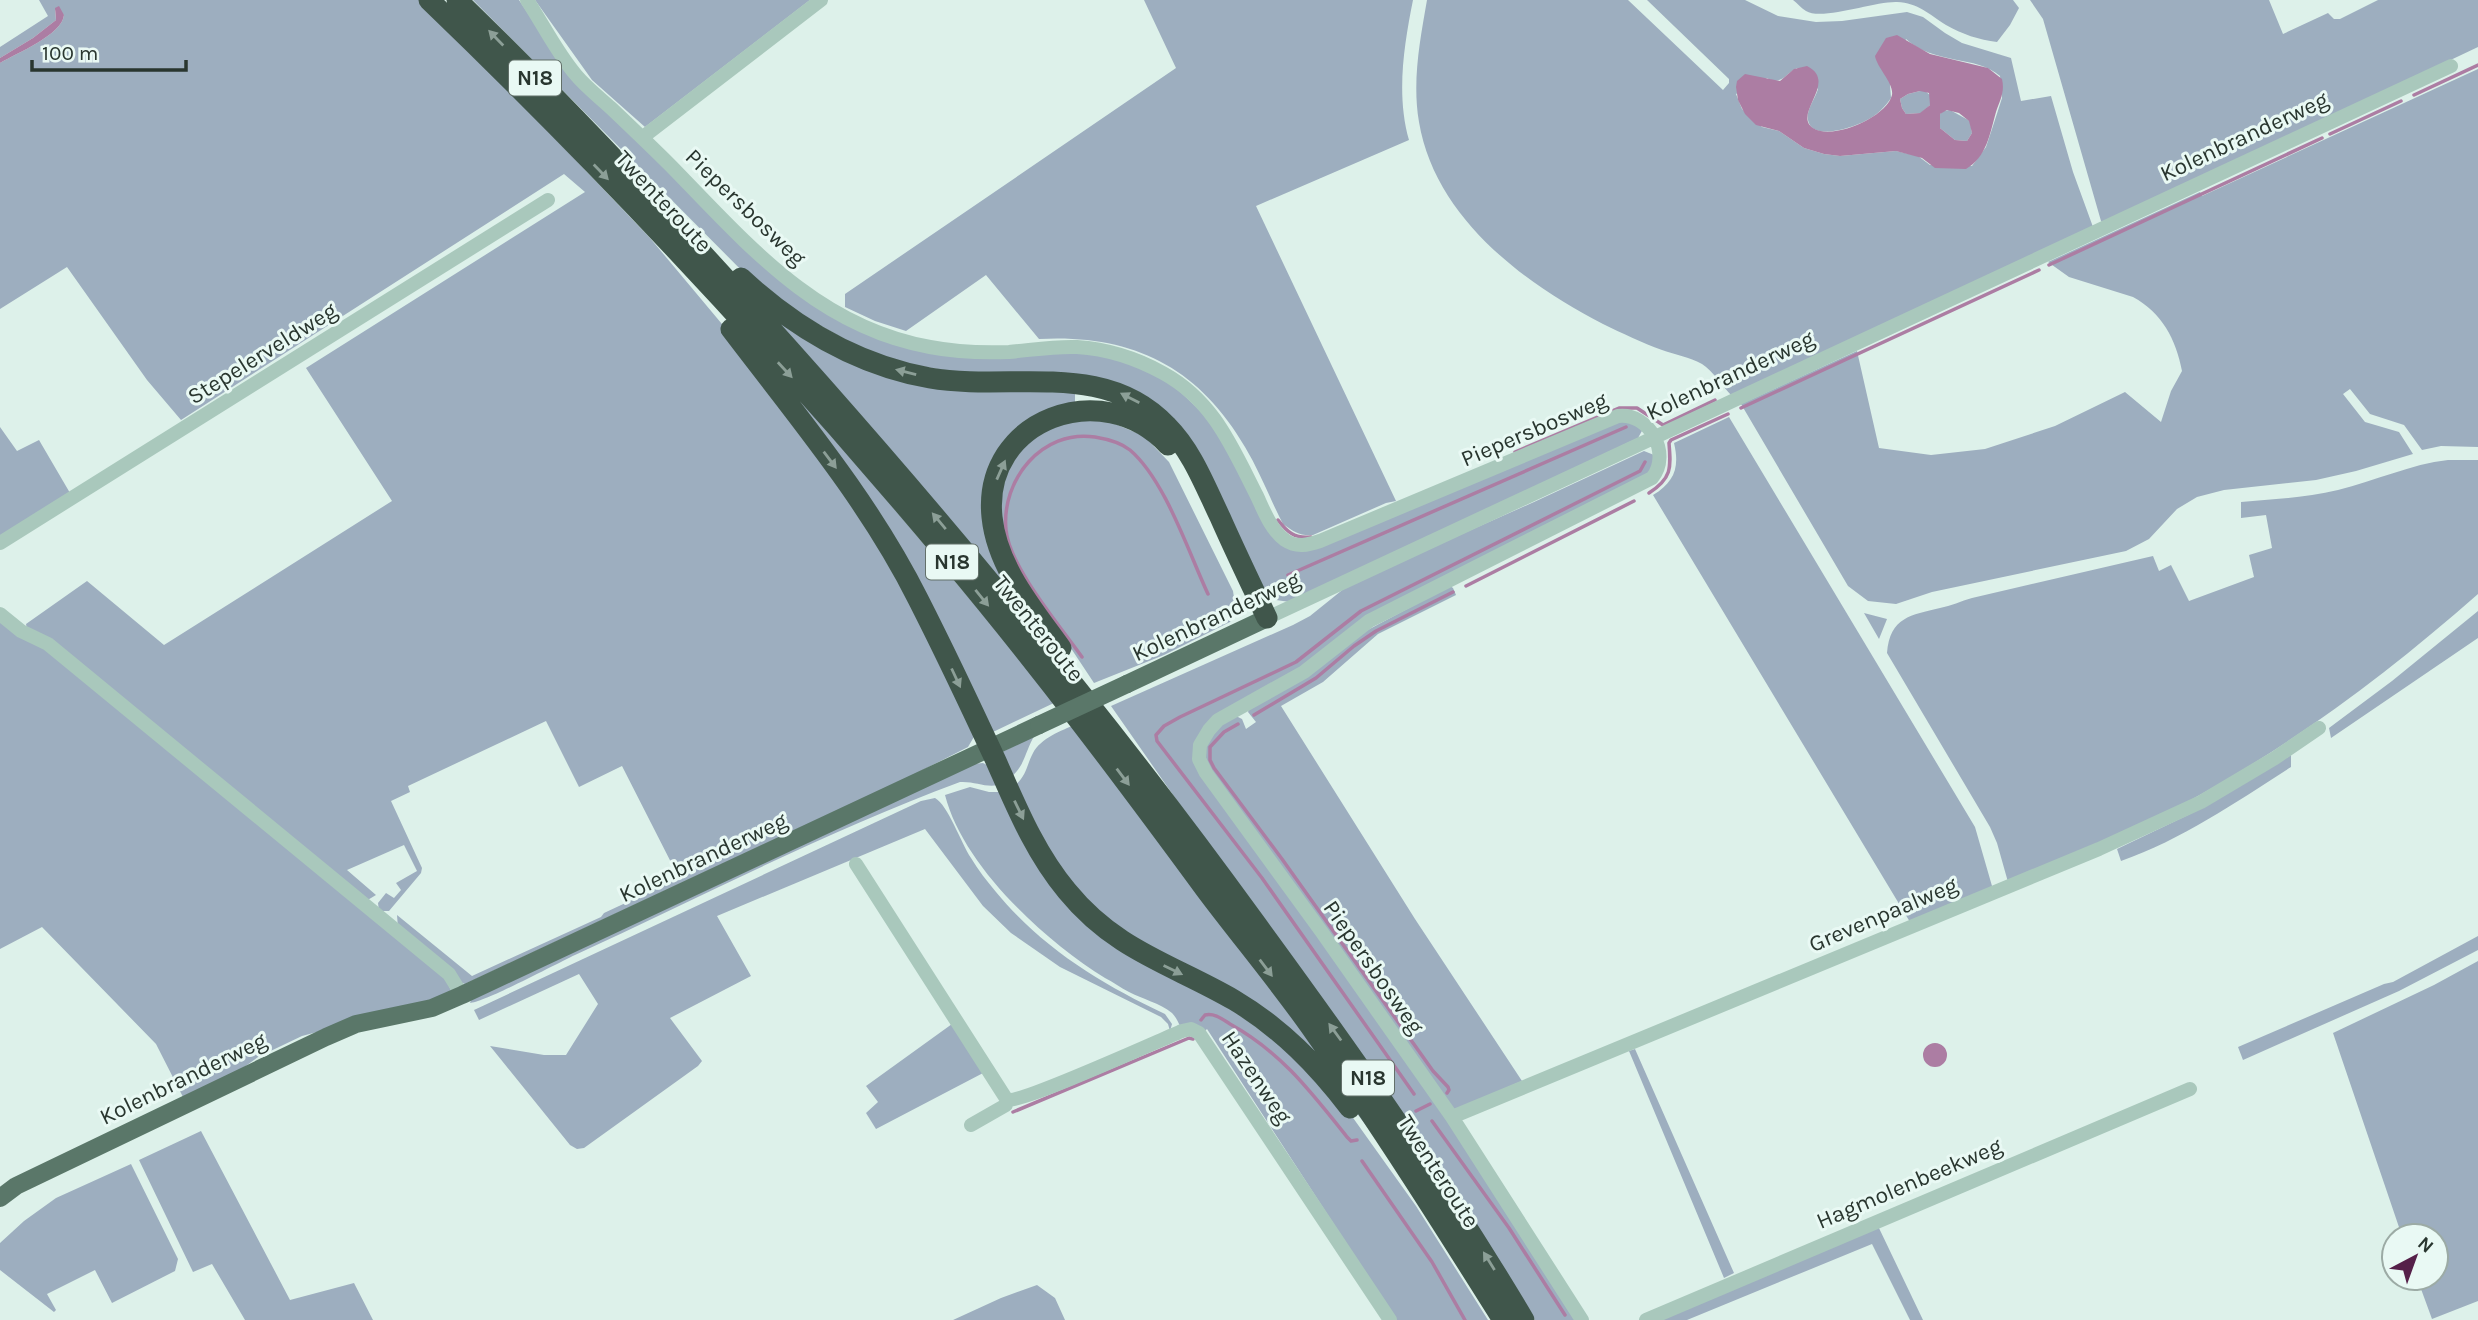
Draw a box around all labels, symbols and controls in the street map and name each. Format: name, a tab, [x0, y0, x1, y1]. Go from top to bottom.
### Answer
scale bar	[32, 28, 186, 72]
one-way arrow	[488, 31, 505, 47]
text: 100 m	[42, 41, 99, 65]
road number: N18	[509, 60, 561, 96]
street label: Kolenbranderweg	[2156, 86, 2333, 187]
street label: Piepersbosweg	[680, 143, 811, 272]
street label: Twenteroute	[610, 145, 718, 258]
one-way arrow	[592, 163, 608, 180]
street label: Stepelerveldweg	[183, 297, 342, 410]
street label: Kolenbranderweg	[1642, 325, 1819, 426]
one-way arrow	[777, 361, 793, 379]
one-way arrow	[895, 366, 917, 377]
street label: Piepersbosweg	[1457, 386, 1612, 473]
one-way arrow	[1120, 393, 1140, 404]
one-way arrow	[823, 451, 837, 469]
one-way arrow	[996, 459, 1007, 480]
one-way arrow	[931, 512, 947, 530]
road number: N18	[926, 544, 978, 580]
street label: Kolenbranderweg	[1128, 566, 1305, 667]
street label: Twenteroute	[988, 570, 1090, 687]
one-way arrow	[974, 589, 989, 607]
one-way arrow	[950, 668, 962, 688]
one-way arrow	[1115, 768, 1129, 786]
one-way arrow	[1013, 800, 1024, 820]
street label: Kolenbranderweg	[615, 807, 792, 908]
street label: Grevenpaalweg	[1805, 871, 1962, 958]
street label: Piepersbosweg	[1318, 895, 1430, 1039]
one-way arrow	[1258, 959, 1272, 977]
one-way arrow	[1163, 964, 1183, 976]
one-way arrow	[1329, 1023, 1343, 1041]
street label: Kolenbranderweg	[95, 1026, 271, 1131]
street label: Hazenweg	[1216, 1026, 1297, 1129]
road number: N18	[1342, 1060, 1394, 1096]
street label: Twenteroute	[1392, 1110, 1485, 1233]
street label: Hagmolenbeekweg	[1812, 1132, 2006, 1235]
north arrow	[2380, 1222, 2450, 1292]
text: N	[2413, 1232, 2438, 1258]
one-way arrow	[1483, 1252, 1496, 1271]

